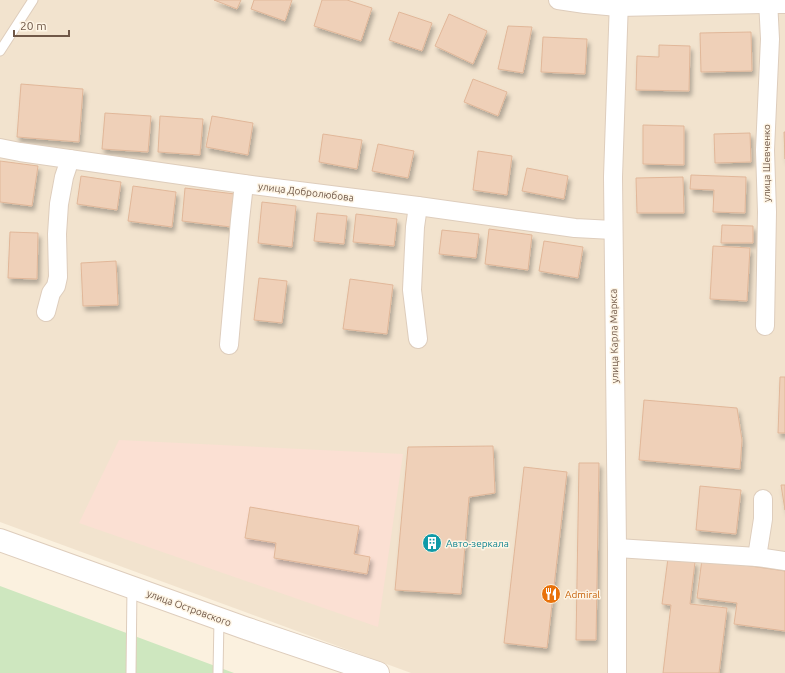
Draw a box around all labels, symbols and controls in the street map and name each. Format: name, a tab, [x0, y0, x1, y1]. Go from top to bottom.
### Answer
scale bar	[14, 12, 69, 38]
text: 20 m	[20, 19, 47, 32]
street label: улица Шевченко	[761, 124, 772, 202]
street label: улица Добролюбова	[258, 181, 354, 203]
street label: улица Карла Маркса	[608, 289, 620, 383]
building icon: Авто-зеркала	[421, 532, 443, 554]
place label: Авто-зеркала	[446, 538, 509, 549]
restaurant icon: Admiral	[540, 583, 562, 605]
street label: улица Островского	[145, 588, 233, 628]
place label: Admiral	[565, 589, 600, 600]

